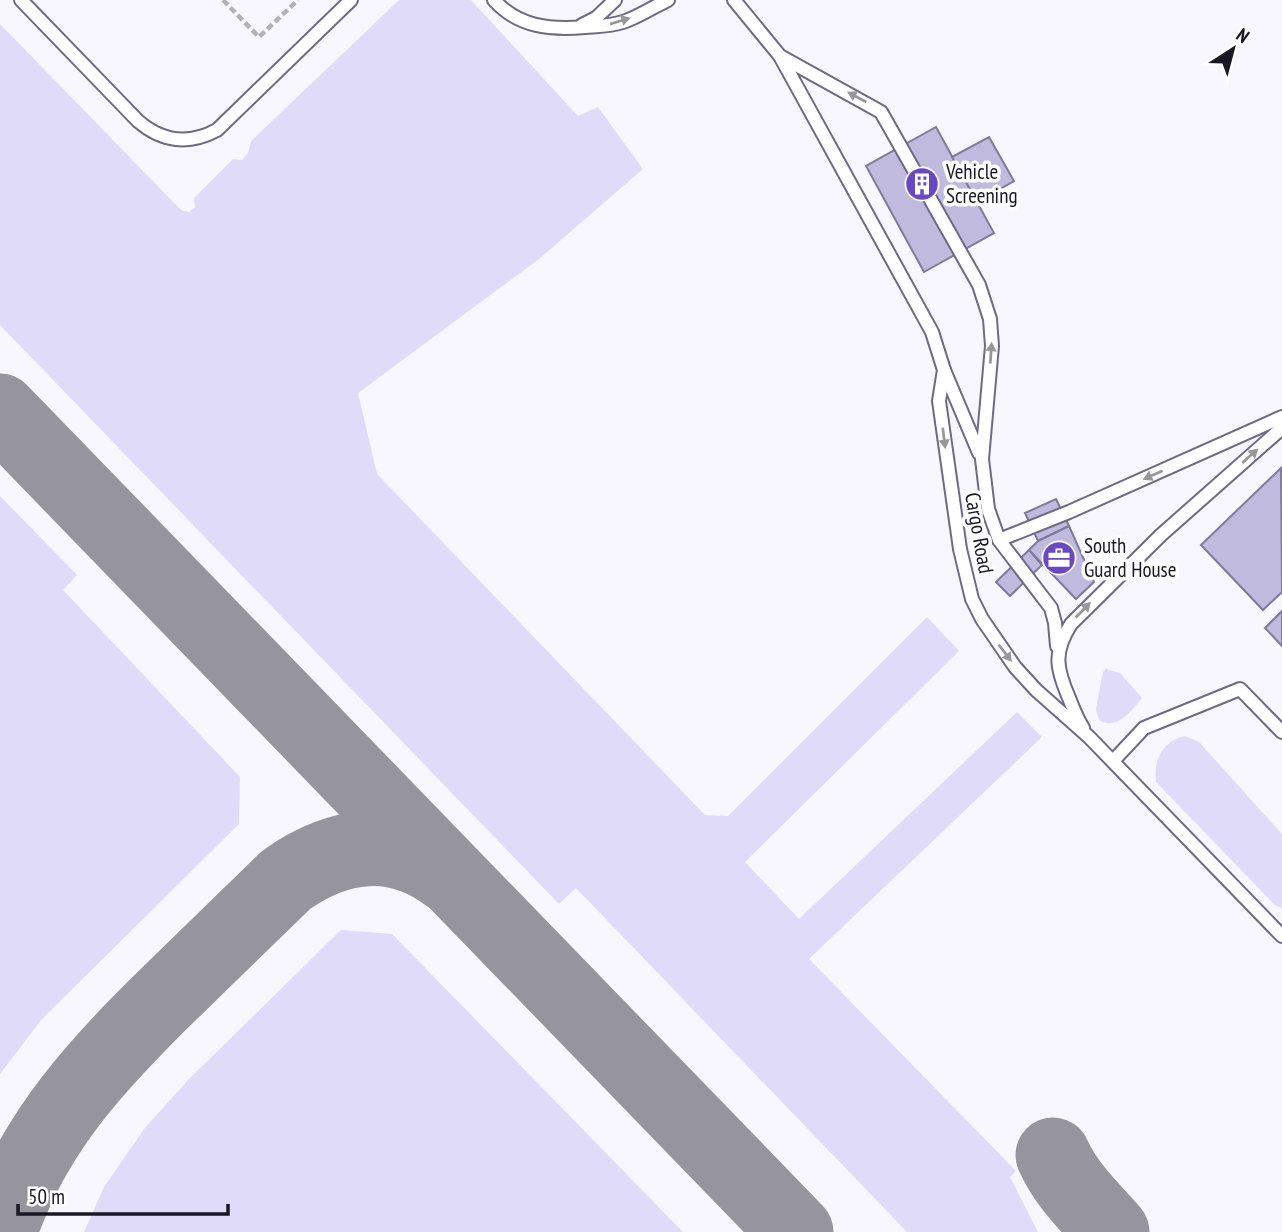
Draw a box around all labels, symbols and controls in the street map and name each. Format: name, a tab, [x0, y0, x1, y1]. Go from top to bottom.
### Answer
north arrow	[1198, 14, 1268, 84]
one-way arrow	[609, 16, 630, 26]
text: N	[1232, 23, 1254, 48]
one-way arrow	[846, 92, 866, 104]
place label: Vehicle Screening	[945, 158, 1017, 209]
building icon: Vehicle Screening	[903, 165, 941, 203]
one-way arrow	[986, 342, 997, 364]
one-way arrow	[939, 427, 950, 449]
one-way arrow	[1241, 448, 1259, 464]
one-way arrow	[1142, 470, 1163, 481]
street label: Cargo Road	[959, 490, 1000, 576]
place label: South Guard House	[1084, 532, 1176, 583]
office icon: South Guard House	[1040, 539, 1078, 577]
one-way arrow	[1075, 602, 1092, 619]
one-way arrow	[997, 644, 1012, 662]
scale bar	[18, 1172, 228, 1216]
text: 50 m	[28, 1183, 65, 1210]

